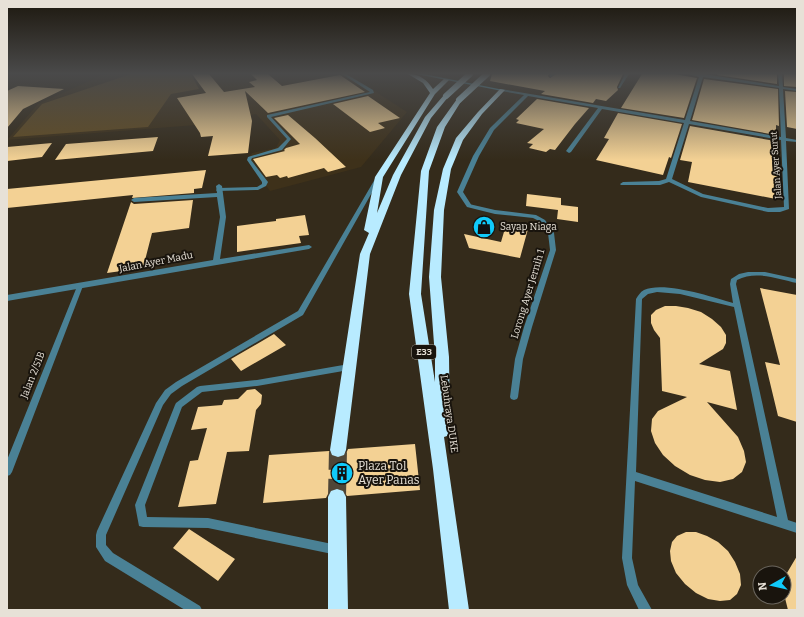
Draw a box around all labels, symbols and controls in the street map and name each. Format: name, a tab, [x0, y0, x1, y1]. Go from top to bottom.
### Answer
street label: Jalan Ayer Surut	[769, 130, 783, 200]
shop icon: Sayap Niaga	[471, 214, 497, 240]
place label: Sayap Niaga	[500, 221, 557, 233]
street label: Lorong Ayer Jernih 1	[509, 248, 547, 340]
street label: Jalan Ayer Madu	[117, 249, 194, 275]
road number: E33	[412, 345, 436, 359]
street label: Jalan 2/51B	[18, 350, 48, 401]
street label: Lebuhraya DUKE	[438, 374, 460, 454]
place label: Plaza Tol Ayer Panas	[358, 459, 420, 487]
building icon: Plaza Tol Ayer Panas	[329, 460, 355, 486]
north arrow	[752, 565, 792, 605]
text: N	[755, 581, 770, 591]

